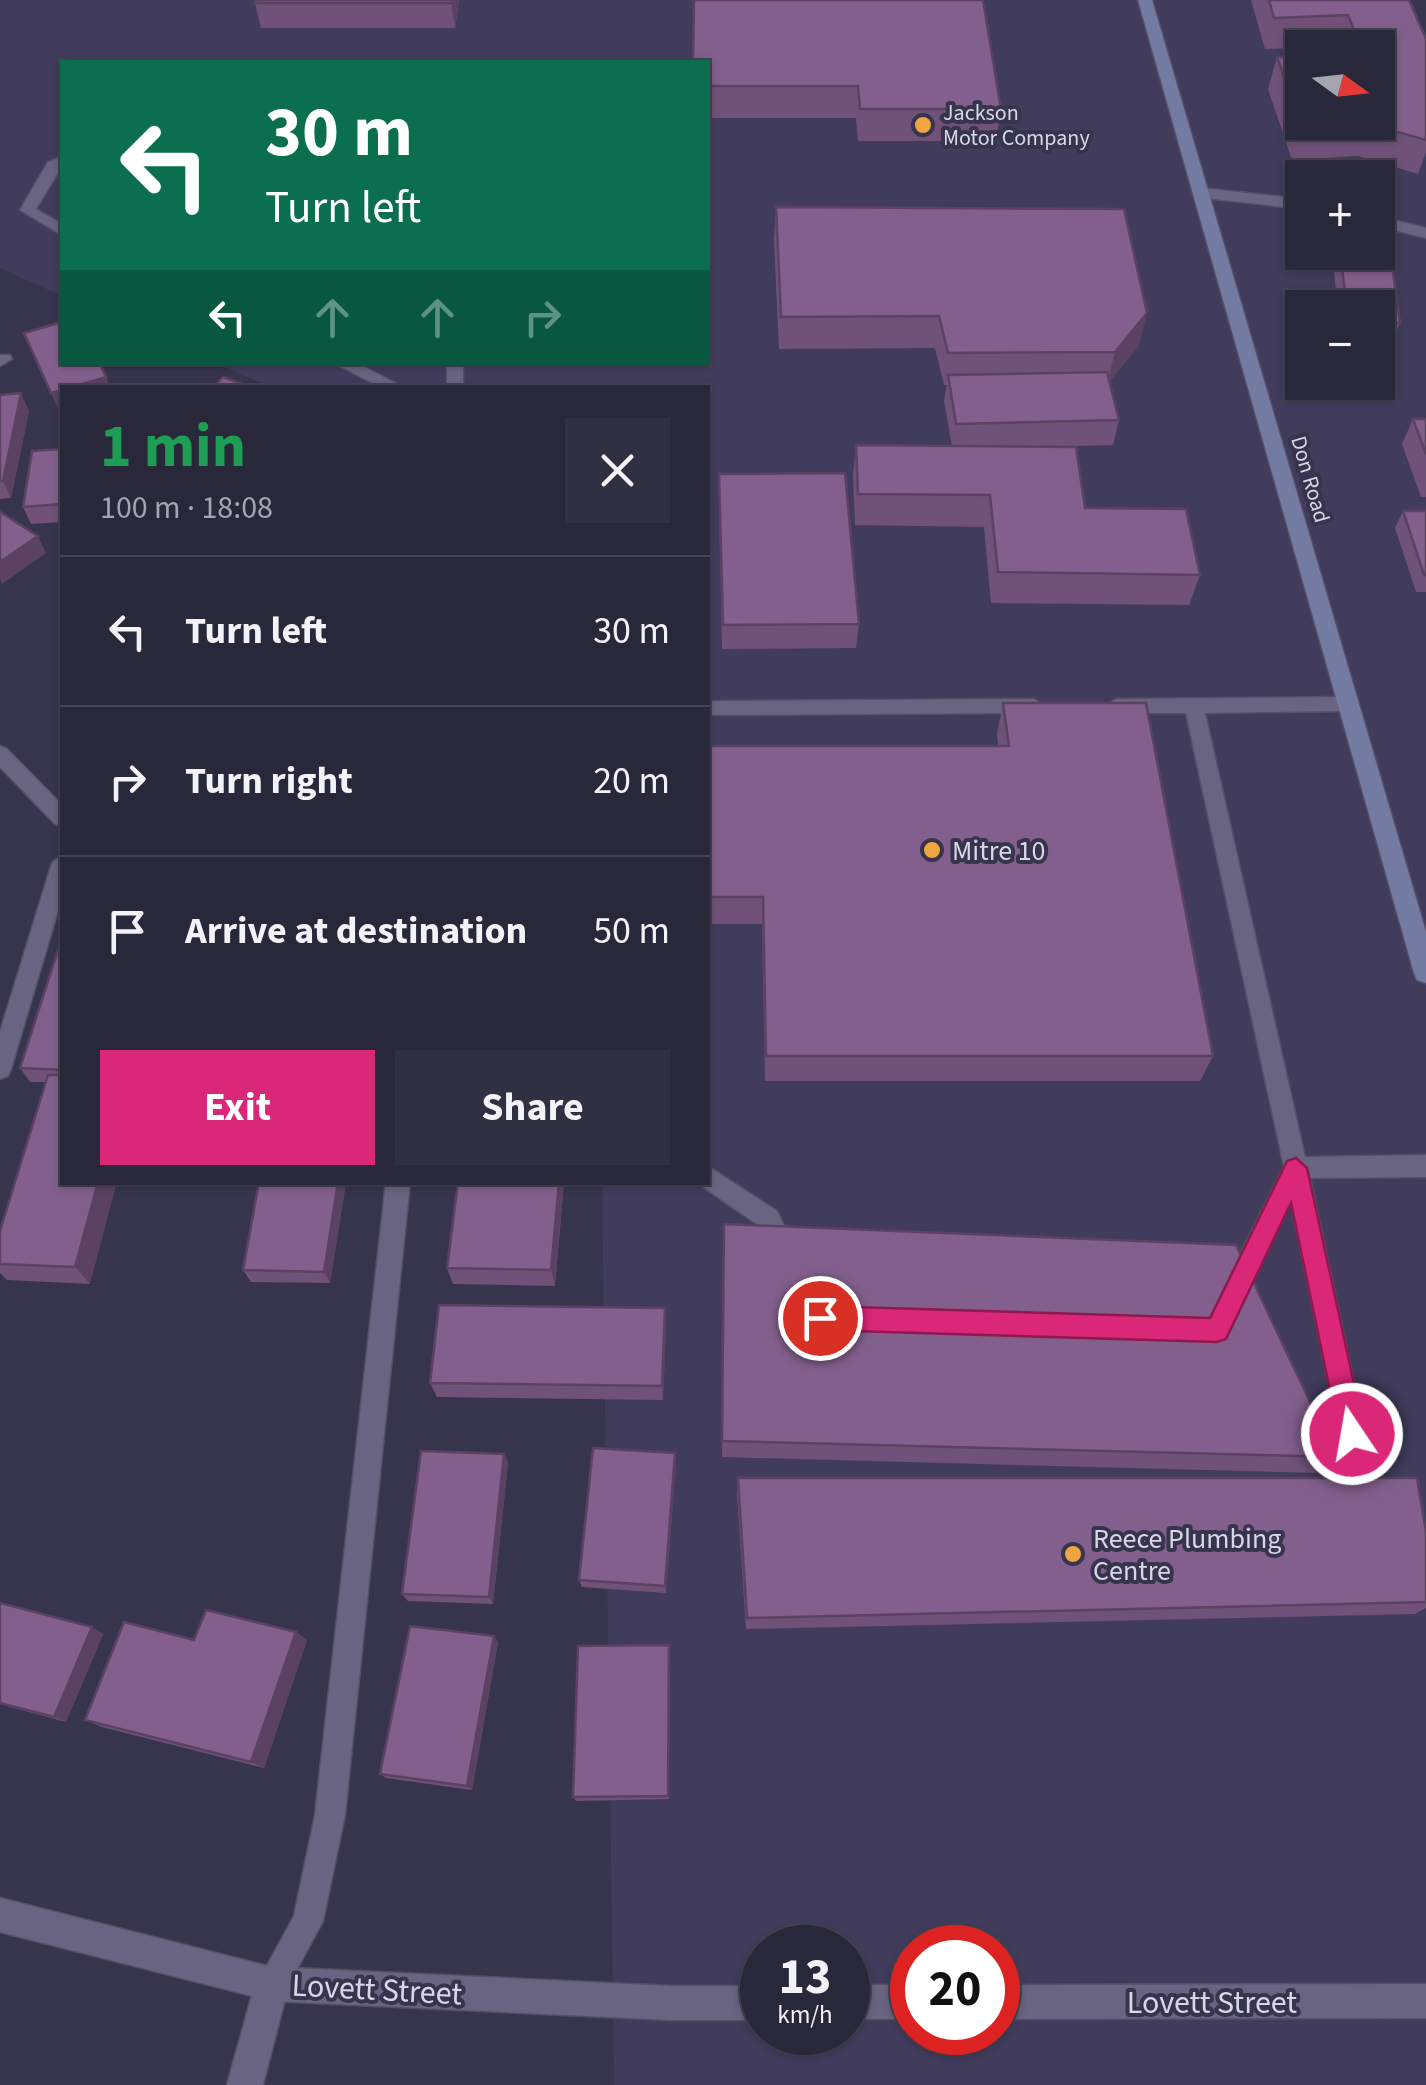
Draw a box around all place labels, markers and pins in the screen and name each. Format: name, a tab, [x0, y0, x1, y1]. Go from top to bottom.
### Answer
place label: Jackson Motor Company	[943, 97, 1090, 154]
marker: Jackson Motor Company	[912, 114, 934, 136]
place label: Mitre 10	[952, 831, 1045, 871]
marker: Mitre 10	[921, 839, 943, 861]
pin	[778, 1276, 863, 1361]
place label: Reece Plumbing Centre	[1093, 1519, 1281, 1591]
marker: Reece Plumbing Centre	[1062, 1543, 1084, 1565]

